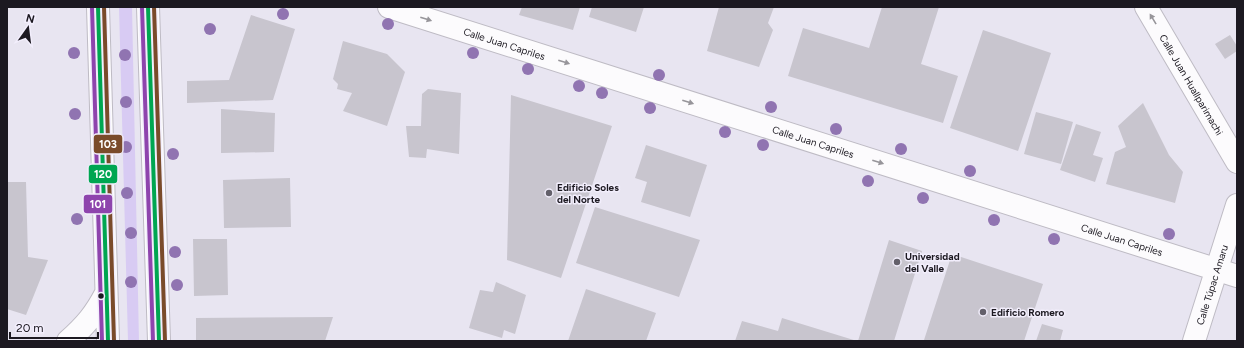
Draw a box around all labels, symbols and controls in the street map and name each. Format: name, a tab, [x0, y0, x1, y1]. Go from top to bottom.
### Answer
north arrow	[8, 8, 48, 48]
text: N	[25, 11, 36, 26]
one-way arrow	[1150, 13, 1157, 25]
one-way arrow	[421, 16, 433, 22]
street label: Calle Juan Capriles	[462, 25, 547, 63]
street label: Calle Juan Huallparimachi	[1156, 32, 1226, 138]
one-way arrow	[558, 59, 570, 65]
one-way arrow	[682, 99, 694, 105]
street label: Calle Juan Capriles	[771, 123, 856, 161]
line badge: 103	[93, 134, 123, 154]
text: 103	[99, 138, 117, 151]
one-way arrow	[873, 160, 885, 166]
line badge: 120	[88, 164, 118, 184]
text: 120	[94, 168, 112, 181]
place label: Edificio Soles del Norte	[557, 181, 619, 206]
marker: Edificio Soles del Norte	[544, 188, 554, 198]
line badge: 101	[83, 194, 113, 214]
text: 101	[90, 198, 106, 211]
street label: Calle Juan Capriles	[1079, 221, 1165, 259]
street label: Calle Túpac Amaru	[1193, 243, 1231, 327]
place label: Universidad del Valle	[905, 250, 960, 275]
marker: Universidad del Valle	[892, 257, 902, 267]
unlabelled marker	[96, 291, 106, 301]
place label: Edificio Romero	[991, 306, 1065, 319]
marker: Edificio Romero	[978, 307, 988, 317]
scale bar	[10, 314, 98, 340]
text: 20 m	[16, 321, 44, 335]

